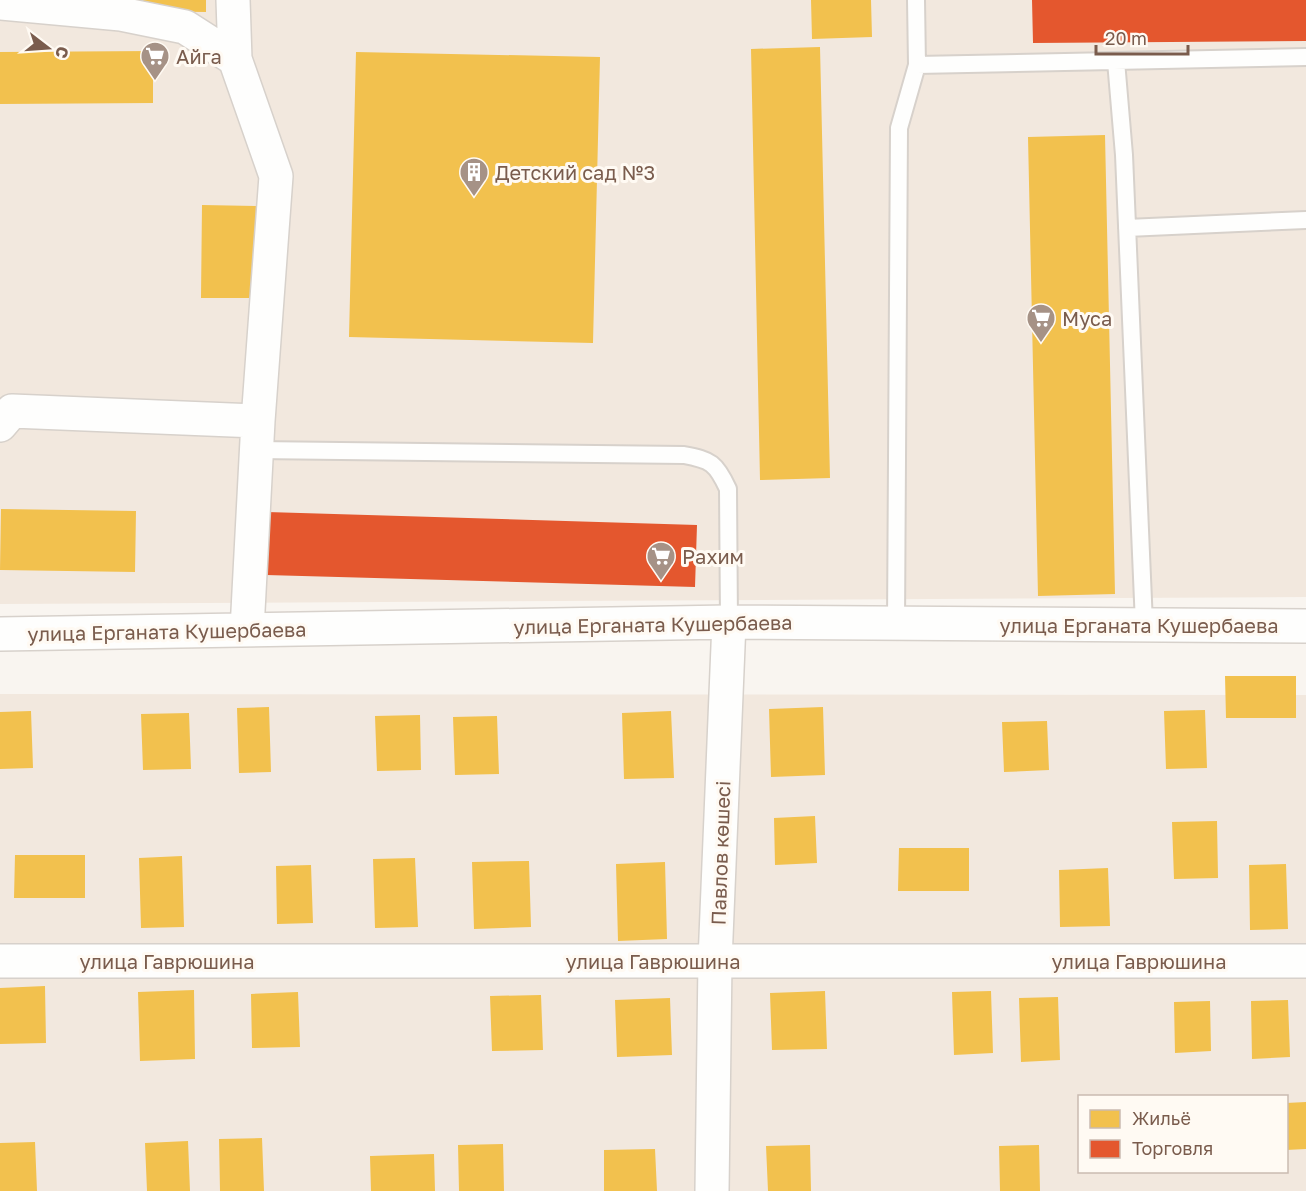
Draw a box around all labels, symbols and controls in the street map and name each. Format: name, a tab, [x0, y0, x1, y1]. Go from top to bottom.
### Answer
north arrow	[18, 18, 78, 78]
scale bar	[1096, 18, 1188, 56]
text: 20 m	[1105, 27, 1147, 49]
supermarket icon: Айга	[139, 40, 171, 82]
text: С	[51, 44, 74, 61]
place label: Айга	[176, 44, 222, 68]
building icon: Детский сад №3	[458, 156, 490, 198]
place label: Детский сад №3	[495, 160, 655, 184]
supermarket icon: Муса	[1025, 302, 1057, 344]
place label: Муса	[1062, 306, 1112, 330]
supermarket icon: Рахим	[645, 540, 677, 582]
place label: Рахим	[682, 544, 744, 568]
street label: улица Ерганата Кушербаева	[513, 610, 793, 638]
street label: улица Ерганата Кушербаева	[999, 613, 1279, 637]
street label: улица Ерганата Кушербаева	[27, 617, 307, 645]
street label: Павлов көшесі	[705, 780, 735, 926]
street label: улица Гаврюшина	[79, 949, 255, 973]
street label: улица Гаврюшина	[565, 949, 741, 973]
street label: улица Гаврюшина	[1051, 949, 1227, 973]
legend	[1078, 1095, 1288, 1173]
text: Жильё	[1132, 1107, 1191, 1129]
text: Торговля	[1132, 1137, 1213, 1159]

